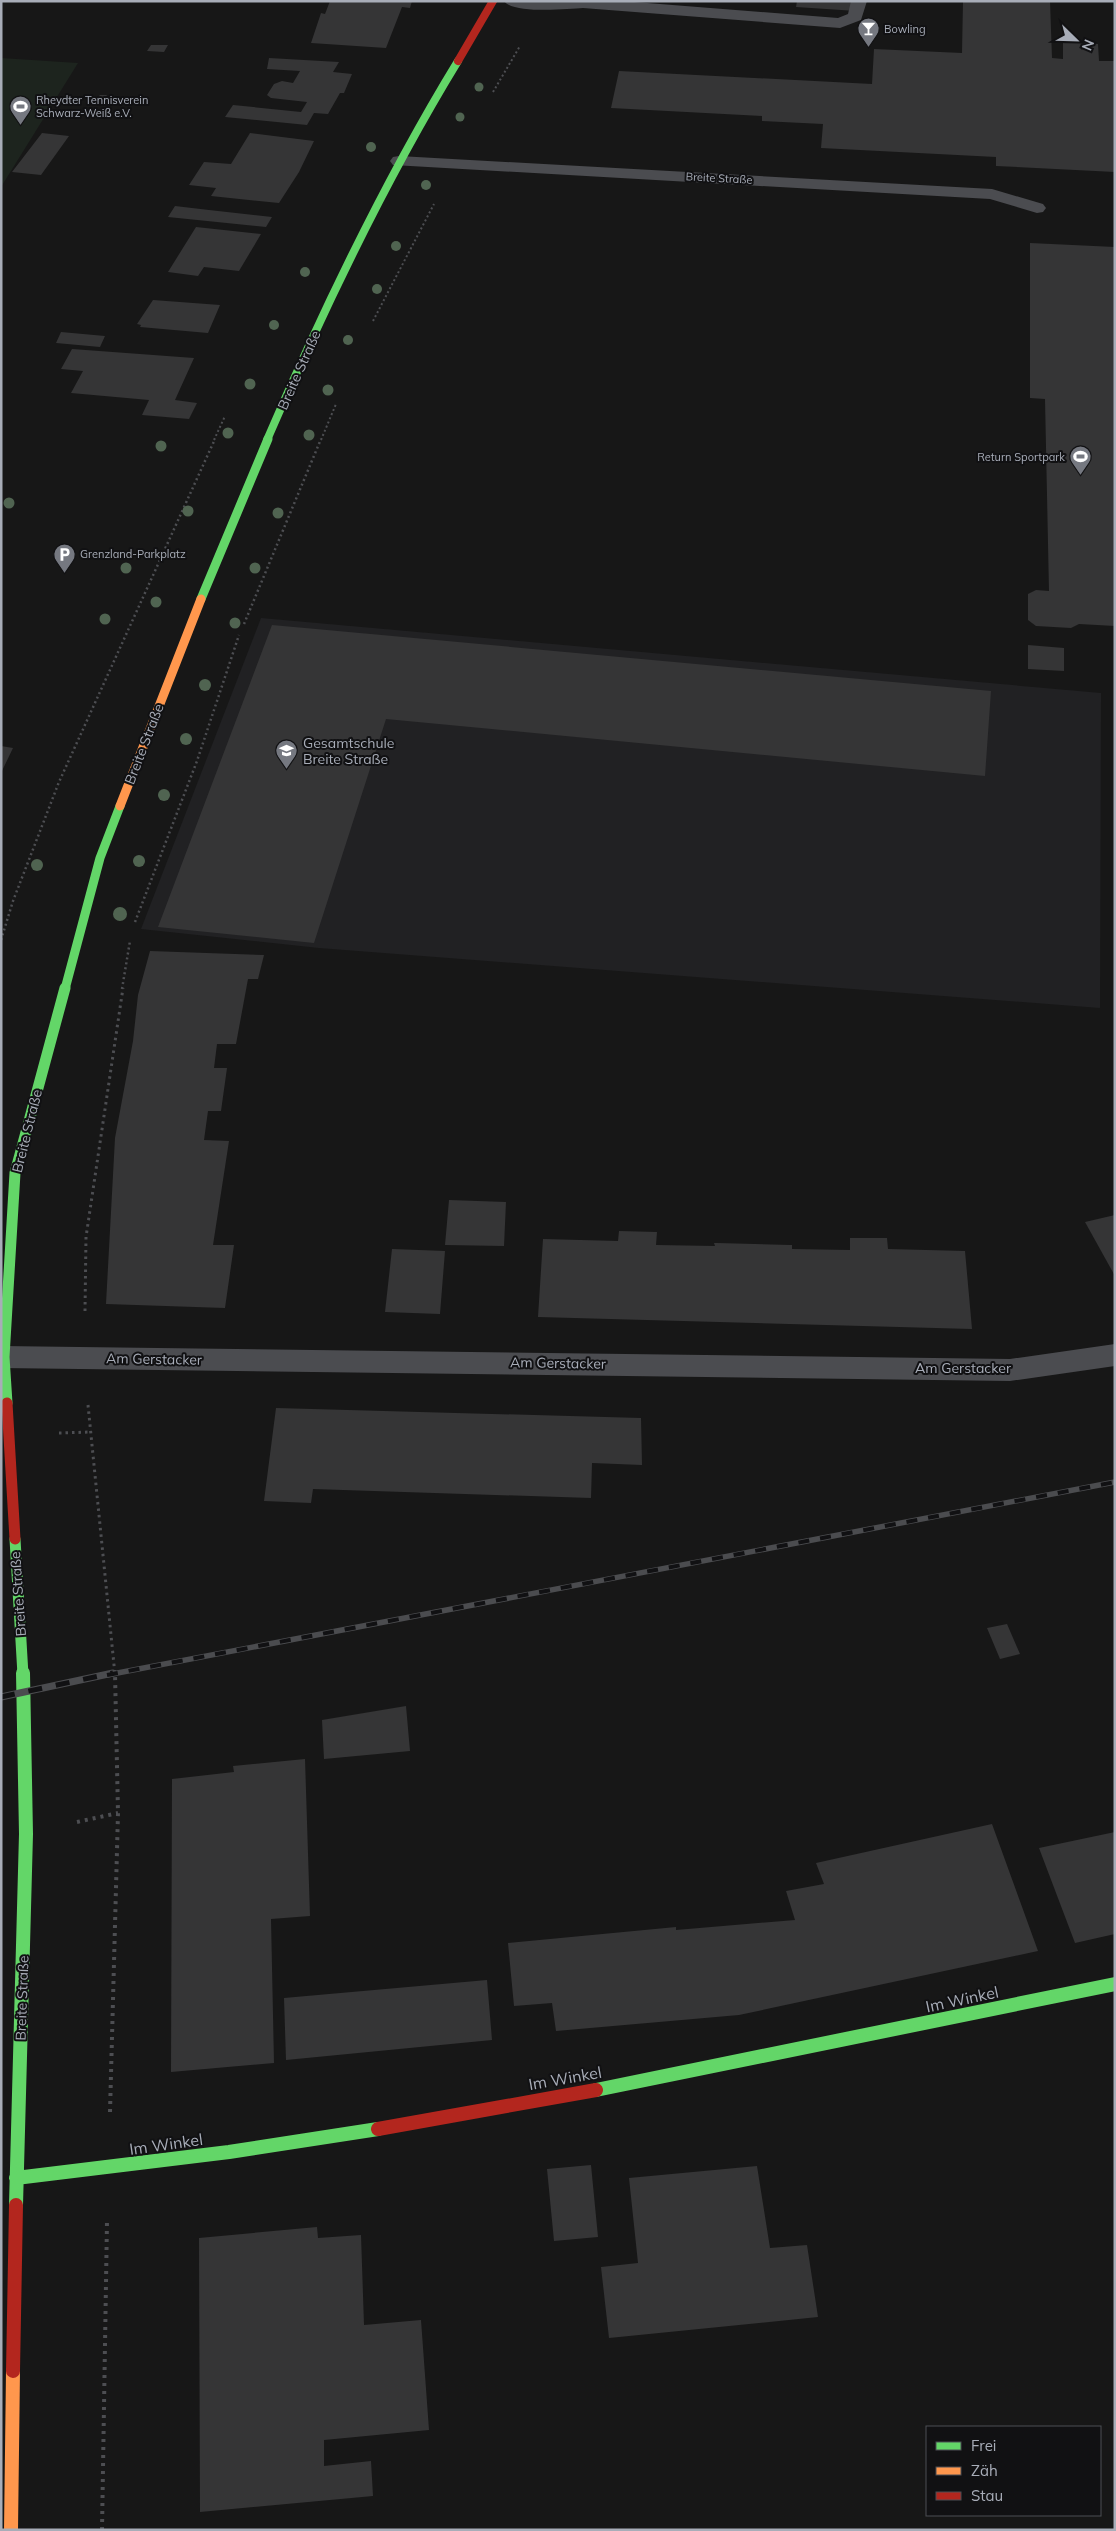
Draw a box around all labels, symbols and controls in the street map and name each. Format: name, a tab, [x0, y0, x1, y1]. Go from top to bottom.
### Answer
north arrow	[1051, 15, 1101, 65]
bar icon: Bowling	[856, 17, 880, 48]
place label: Bowling	[884, 22, 926, 36]
text: N	[1078, 37, 1098, 53]
place label: Rheydter Tennisverein Schwarz-Weiß e.V.	[36, 93, 148, 120]
sports icon: Rheydter Tennisverein Schwarz-Weiß e.V.	[8, 94, 32, 125]
street label: Breite Straße	[685, 169, 753, 187]
street label: Breite Straße	[273, 327, 325, 413]
sports icon: Return Sportpark	[1069, 445, 1093, 476]
place label: Return Sportpark	[977, 450, 1065, 464]
parking icon: Grenzland-Parkplatz	[52, 542, 76, 573]
place label: Grenzland-Parkplatz	[80, 547, 186, 561]
street label: Breite Straße	[120, 701, 168, 787]
place label: Gesamtschule Breite Straße	[303, 734, 395, 768]
school or university icon: Gesamtschule Breite Straße	[275, 739, 299, 770]
street label: Breite Straße	[8, 1088, 46, 1174]
street label: Am Gerstacker	[106, 1349, 203, 1369]
street label: Am Gerstacker	[510, 1353, 607, 1373]
street label: Am Gerstacker	[915, 1359, 1012, 1377]
street label: Breite Straße	[6, 1551, 30, 1637]
street label: Breite Straße	[12, 1955, 32, 2041]
street label: Im Winkel	[924, 1982, 1000, 2016]
street label: Im Winkel	[527, 2062, 603, 2094]
street label: Im Winkel	[128, 2129, 204, 2159]
legend	[926, 2426, 1101, 2516]
text: Frei	[971, 2436, 996, 2455]
text: Zäh	[971, 2461, 998, 2480]
text: Stau	[971, 2486, 1003, 2505]

